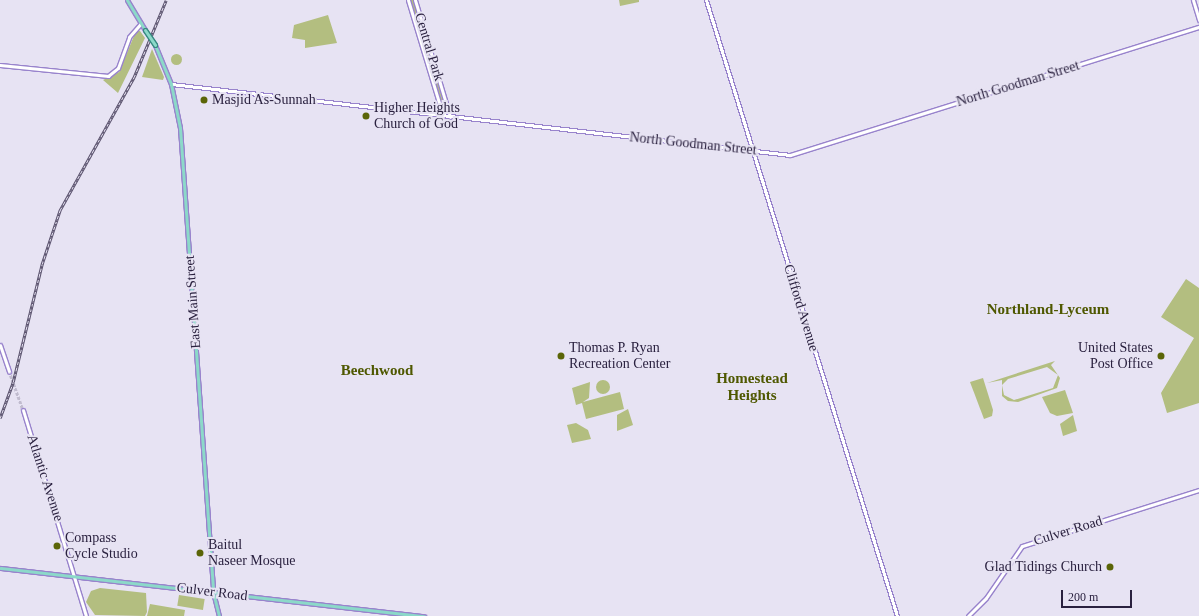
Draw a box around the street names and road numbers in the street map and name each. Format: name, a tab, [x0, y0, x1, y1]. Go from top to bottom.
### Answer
street label: Central Park	[411, 11, 447, 83]
street label: North Goodman Street	[955, 57, 1081, 111]
street label: North Goodman Street	[629, 129, 757, 159]
street label: East Main Street	[181, 255, 205, 349]
street label: Clifford Avenue	[780, 262, 822, 354]
street label: Atlantic Avenue	[23, 432, 67, 524]
street label: Culver Road	[1032, 513, 1104, 549]
street label: Culver Road	[176, 579, 248, 605]

